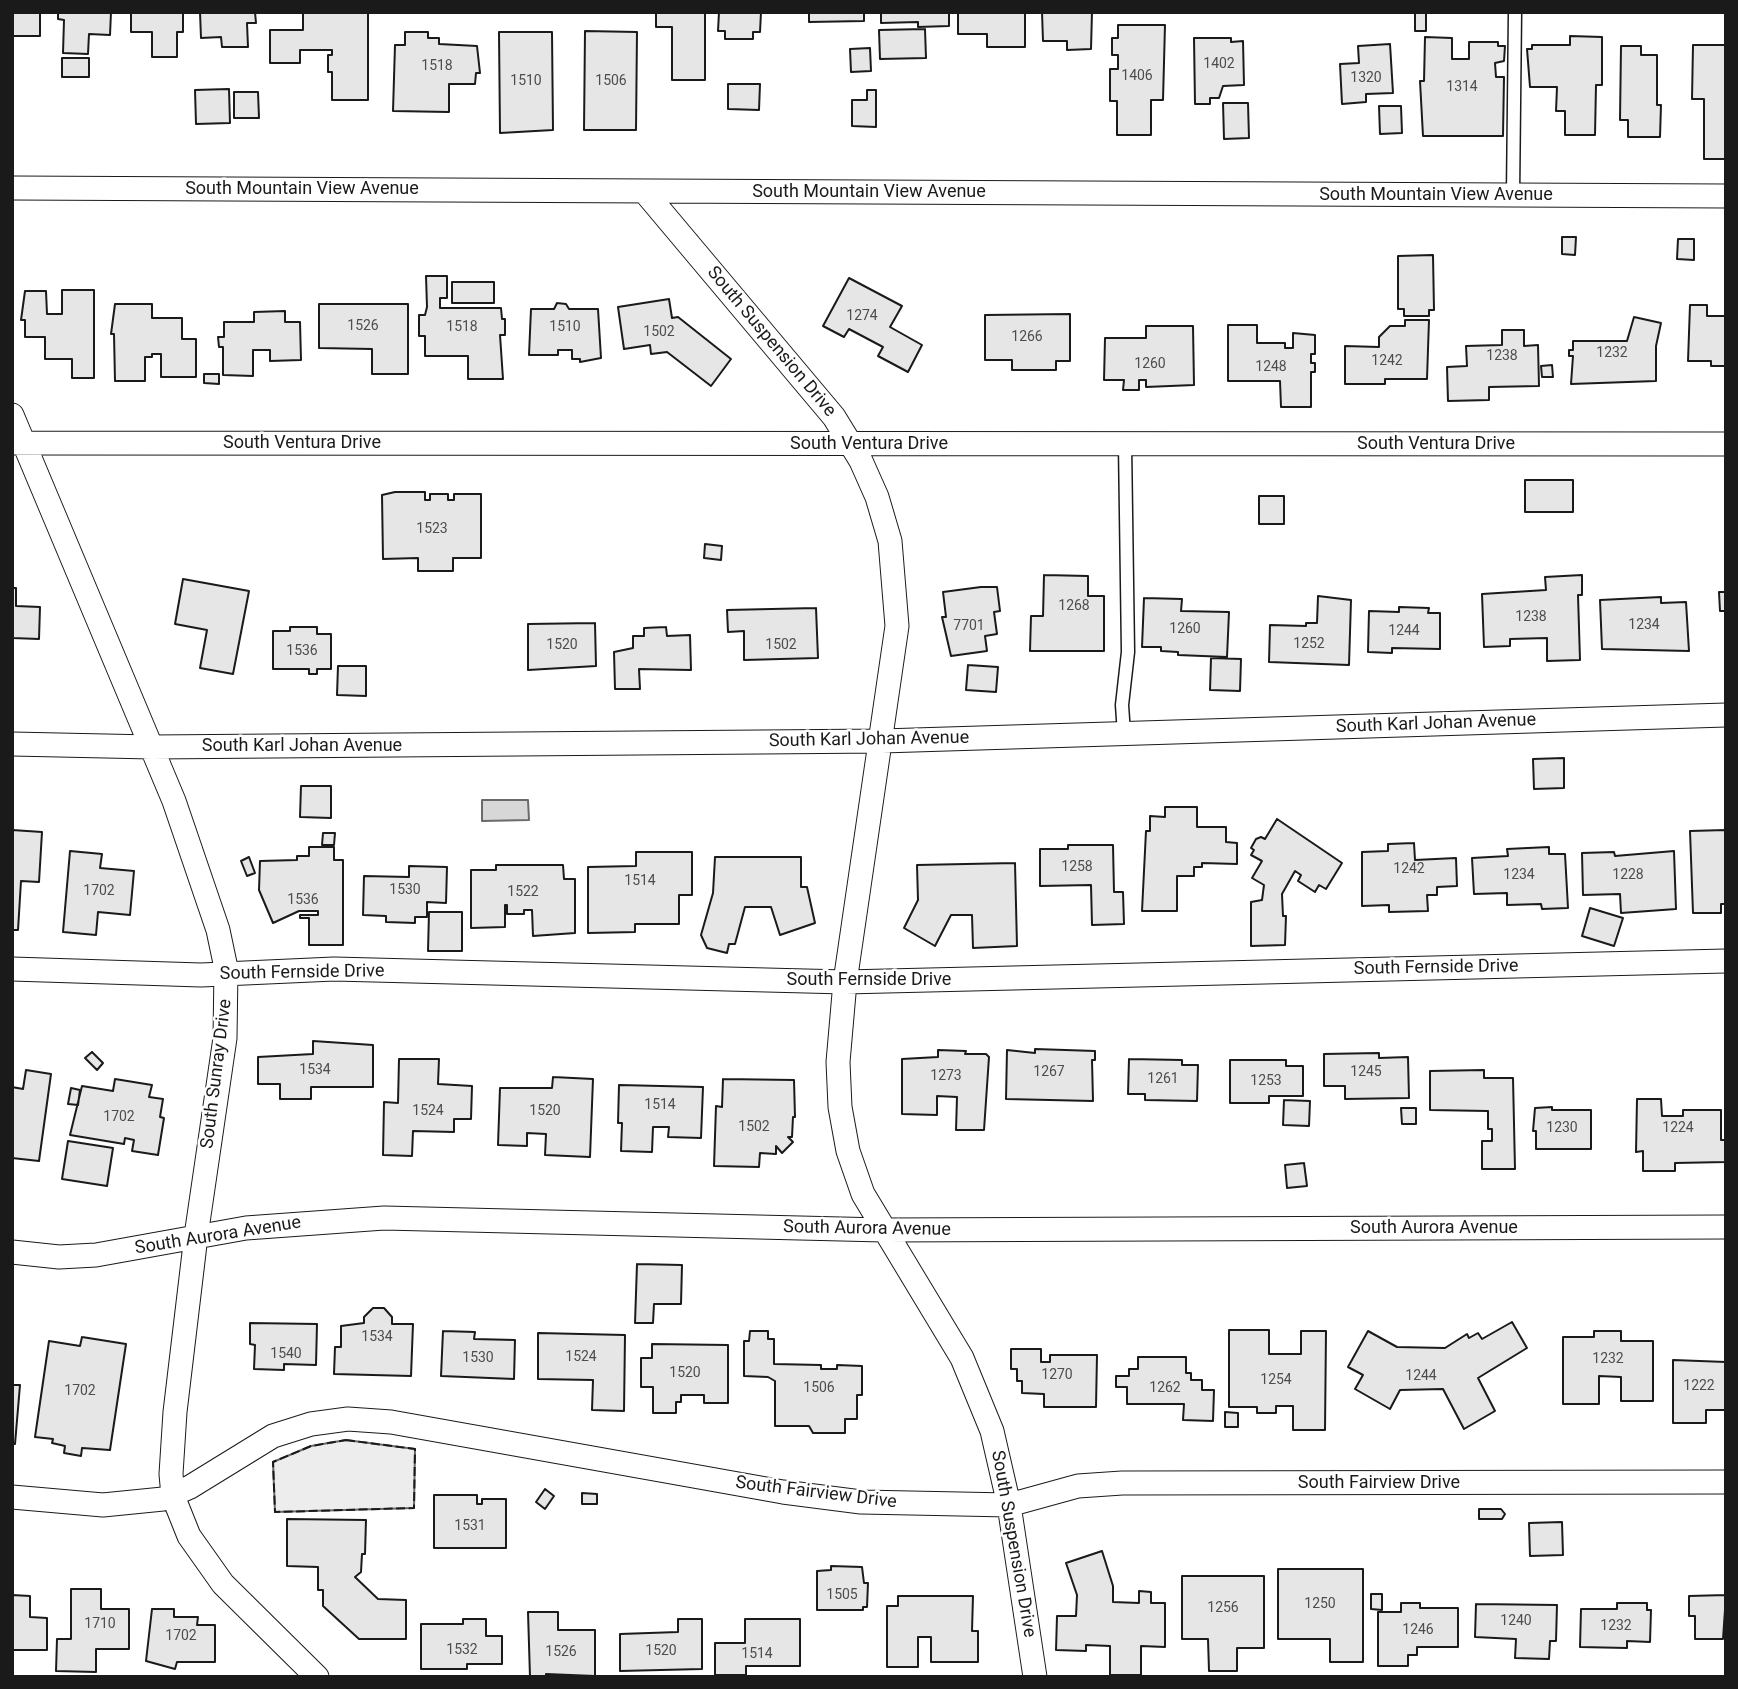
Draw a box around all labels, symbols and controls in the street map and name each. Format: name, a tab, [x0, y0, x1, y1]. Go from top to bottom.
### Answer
house number: 1402	[1203, 56, 1235, 72]
house number: 1518	[421, 58, 453, 74]
house number: 1406	[1121, 68, 1153, 84]
house number: 1320	[1350, 70, 1382, 86]
house number: 1510	[510, 73, 542, 89]
house number: 1506	[595, 73, 627, 89]
house number: 1314	[1446, 79, 1478, 95]
street label: South Mountain View Avenue	[185, 178, 419, 200]
street label: South Mountain View Avenue	[752, 181, 986, 203]
street label: South Mountain View Avenue	[1319, 184, 1553, 206]
street label: South Suspension Drive	[702, 263, 840, 421]
house number: 1274	[846, 308, 878, 324]
house number: 1526	[347, 318, 379, 334]
house number: 1518	[446, 319, 478, 335]
house number: 1510	[549, 319, 581, 335]
house number: 1502	[643, 324, 675, 340]
house number: 1266	[1011, 329, 1043, 345]
house number: 1232	[1596, 345, 1628, 361]
house number: 1238	[1486, 348, 1518, 364]
house number: 1242	[1371, 353, 1403, 369]
house number: 1260	[1134, 356, 1166, 372]
house number: 1248	[1255, 359, 1287, 375]
street label: South Ventura Drive	[223, 432, 381, 454]
street label: South Ventura Drive	[790, 433, 948, 455]
street label: South Ventura Drive	[1357, 433, 1515, 455]
house number: 1523	[416, 521, 448, 537]
house number: 1268	[1058, 598, 1090, 614]
house number: 1238	[1515, 609, 1547, 625]
house number: 1234	[1628, 617, 1660, 633]
house number: 7701	[953, 618, 985, 634]
house number: 1260	[1169, 621, 1201, 637]
house number: 1244	[1388, 623, 1420, 639]
house number: 1252	[1293, 636, 1325, 652]
house number: 1520	[546, 637, 578, 653]
house number: 1502	[765, 637, 797, 653]
house number: 1536	[286, 643, 318, 659]
street label: South Karl Johan Avenue	[1336, 710, 1536, 738]
street label: South Karl Johan Avenue	[769, 727, 969, 753]
street label: South Karl Johan Avenue	[202, 735, 402, 757]
house number: 1258	[1061, 859, 1093, 875]
house number: 1242	[1393, 861, 1425, 877]
house number: 1234	[1503, 867, 1535, 883]
house number: 1228	[1612, 867, 1644, 883]
house number: 1514	[624, 873, 656, 889]
house number: 1530	[389, 882, 421, 898]
house number: 1702	[83, 883, 115, 899]
house number: 1522	[507, 884, 539, 900]
house number: 1536	[287, 892, 319, 908]
street label: South Fernside Drive	[1353, 956, 1519, 980]
street label: South Fernside Drive	[219, 961, 385, 985]
street label: South Fernside Drive	[787, 969, 951, 991]
street label: South Sunray Drive	[197, 998, 237, 1150]
house number: 1534	[299, 1062, 331, 1078]
house number: 1267	[1033, 1064, 1065, 1080]
house number: 1245	[1350, 1064, 1382, 1080]
house number: 1273	[930, 1068, 962, 1084]
house number: 1261	[1147, 1071, 1179, 1087]
house number: 1253	[1250, 1073, 1282, 1089]
house number: 1514	[644, 1097, 676, 1113]
house number: 1524	[412, 1103, 444, 1119]
house number: 1520	[529, 1103, 561, 1119]
house number: 1702	[103, 1109, 135, 1125]
house number: 1502	[738, 1119, 770, 1135]
house number: 1230	[1546, 1120, 1578, 1136]
house number: 1224	[1662, 1120, 1694, 1136]
street label: South Aurora Avenue	[133, 1212, 303, 1260]
street label: South Aurora Avenue	[783, 1217, 951, 1241]
street label: South Aurora Avenue	[1350, 1217, 1518, 1239]
house number: 1534	[361, 1329, 393, 1345]
house number: 1540	[270, 1346, 302, 1362]
house number: 1524	[565, 1349, 597, 1365]
house number: 1530	[462, 1350, 494, 1366]
house number: 1232	[1592, 1351, 1624, 1367]
house number: 1520	[669, 1365, 701, 1381]
house number: 1270	[1041, 1367, 1073, 1383]
house number: 1244	[1405, 1368, 1437, 1384]
house number: 1254	[1260, 1372, 1292, 1388]
house number: 1222	[1683, 1378, 1715, 1394]
house number: 1506	[803, 1380, 835, 1396]
house number: 1262	[1149, 1380, 1181, 1396]
house number: 1702	[64, 1383, 96, 1399]
street label: South Suspension Drive	[986, 1449, 1040, 1639]
street label: South Fairview Drive	[734, 1472, 898, 1514]
street label: South Fairview Drive	[1298, 1472, 1460, 1494]
house number: 1531	[454, 1518, 486, 1534]
house number: 1505	[826, 1587, 858, 1603]
house number: 1250	[1304, 1596, 1336, 1612]
house number: 1256	[1207, 1600, 1239, 1616]
house number: 1240	[1500, 1613, 1532, 1629]
house number: 1710	[84, 1616, 116, 1632]
house number: 1232	[1600, 1618, 1632, 1634]
house number: 1246	[1402, 1622, 1434, 1638]
house number: 1702	[165, 1628, 197, 1644]
house number: 1532	[446, 1642, 478, 1658]
house number: 1520	[645, 1643, 677, 1659]
house number: 1526	[545, 1644, 577, 1660]
house number: 1514	[741, 1646, 773, 1662]

